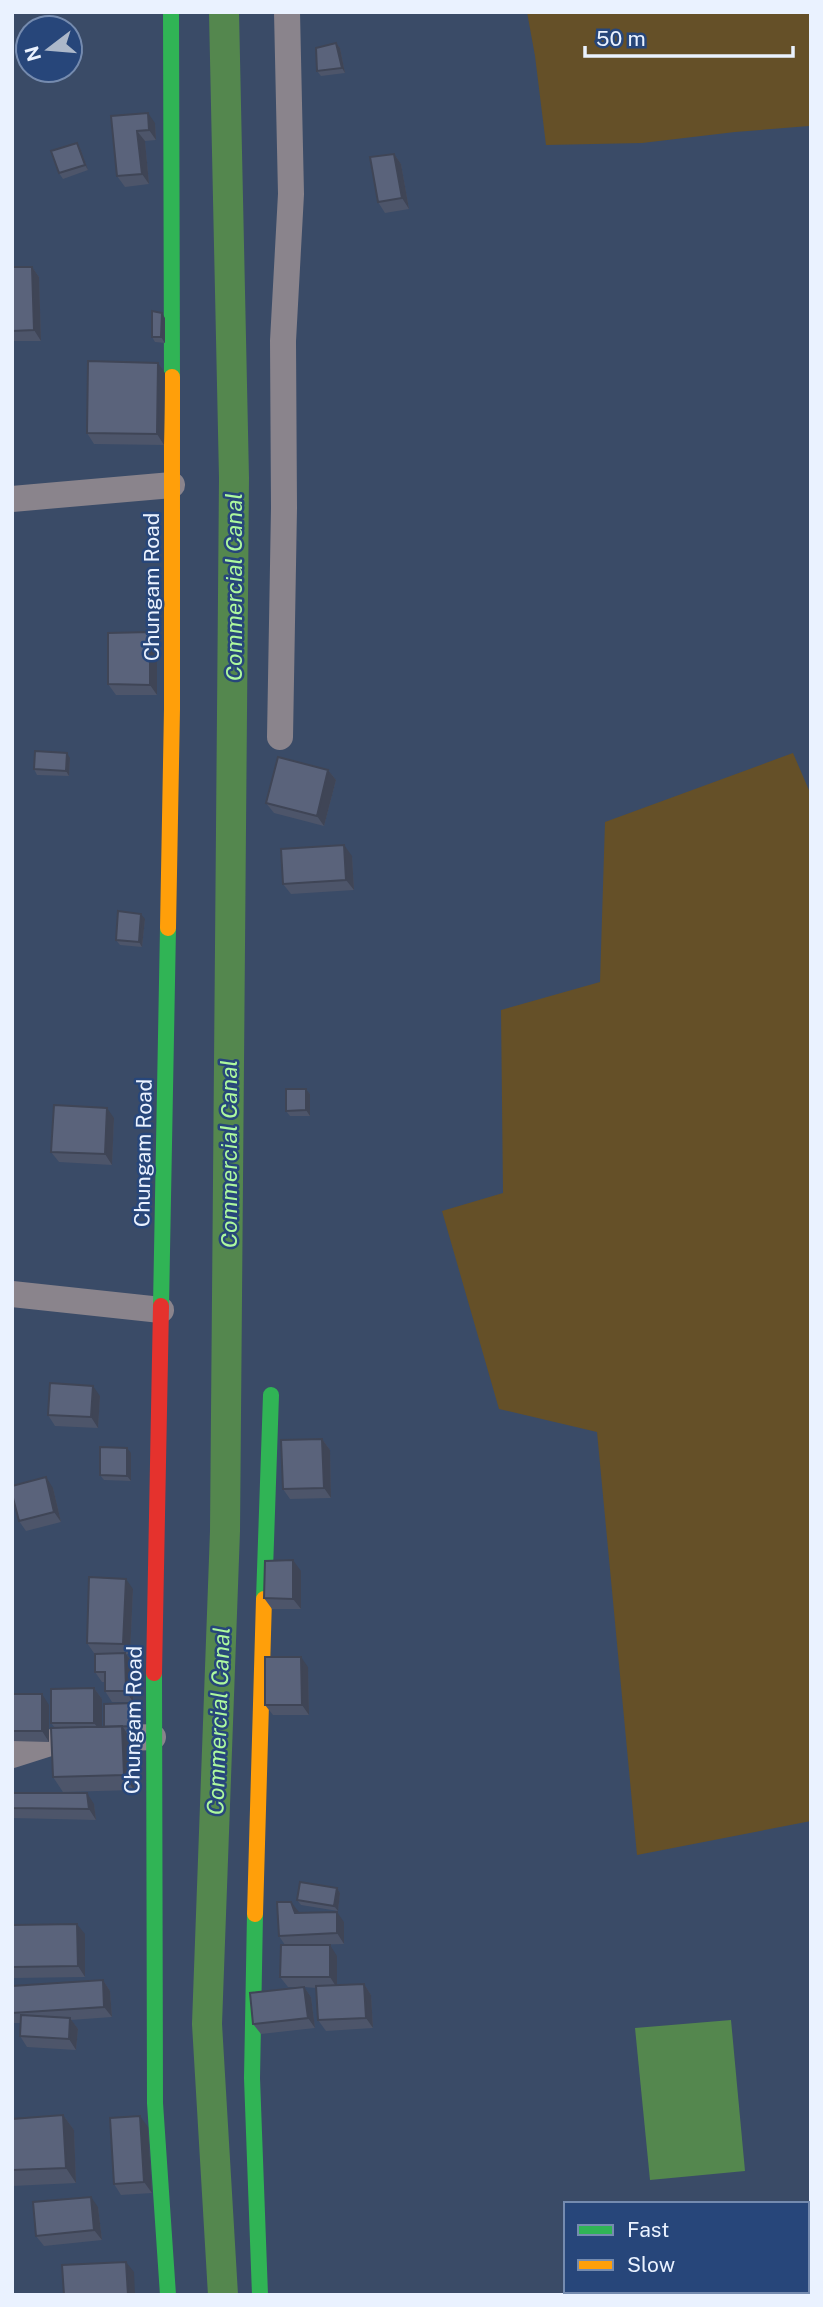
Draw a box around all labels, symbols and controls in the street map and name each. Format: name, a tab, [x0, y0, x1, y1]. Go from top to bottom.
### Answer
north arrow	[14, 14, 84, 84]
scale bar	[585, 14, 793, 58]
text: 50 m	[596, 26, 646, 51]
text: N	[20, 44, 45, 64]
water label: Commercial Canal	[220, 493, 247, 681]
street label: Chungam Road	[139, 513, 164, 661]
water label: Commercial Canal	[215, 1060, 242, 1248]
street label: Chungam Road	[129, 1079, 157, 1227]
water label: Commercial Canal	[201, 1626, 235, 1816]
street label: Chungam Road	[119, 1646, 147, 1794]
legend	[564, 2202, 809, 2293]
text: Fast	[627, 2217, 669, 2242]
text: Slow	[627, 2252, 675, 2277]

